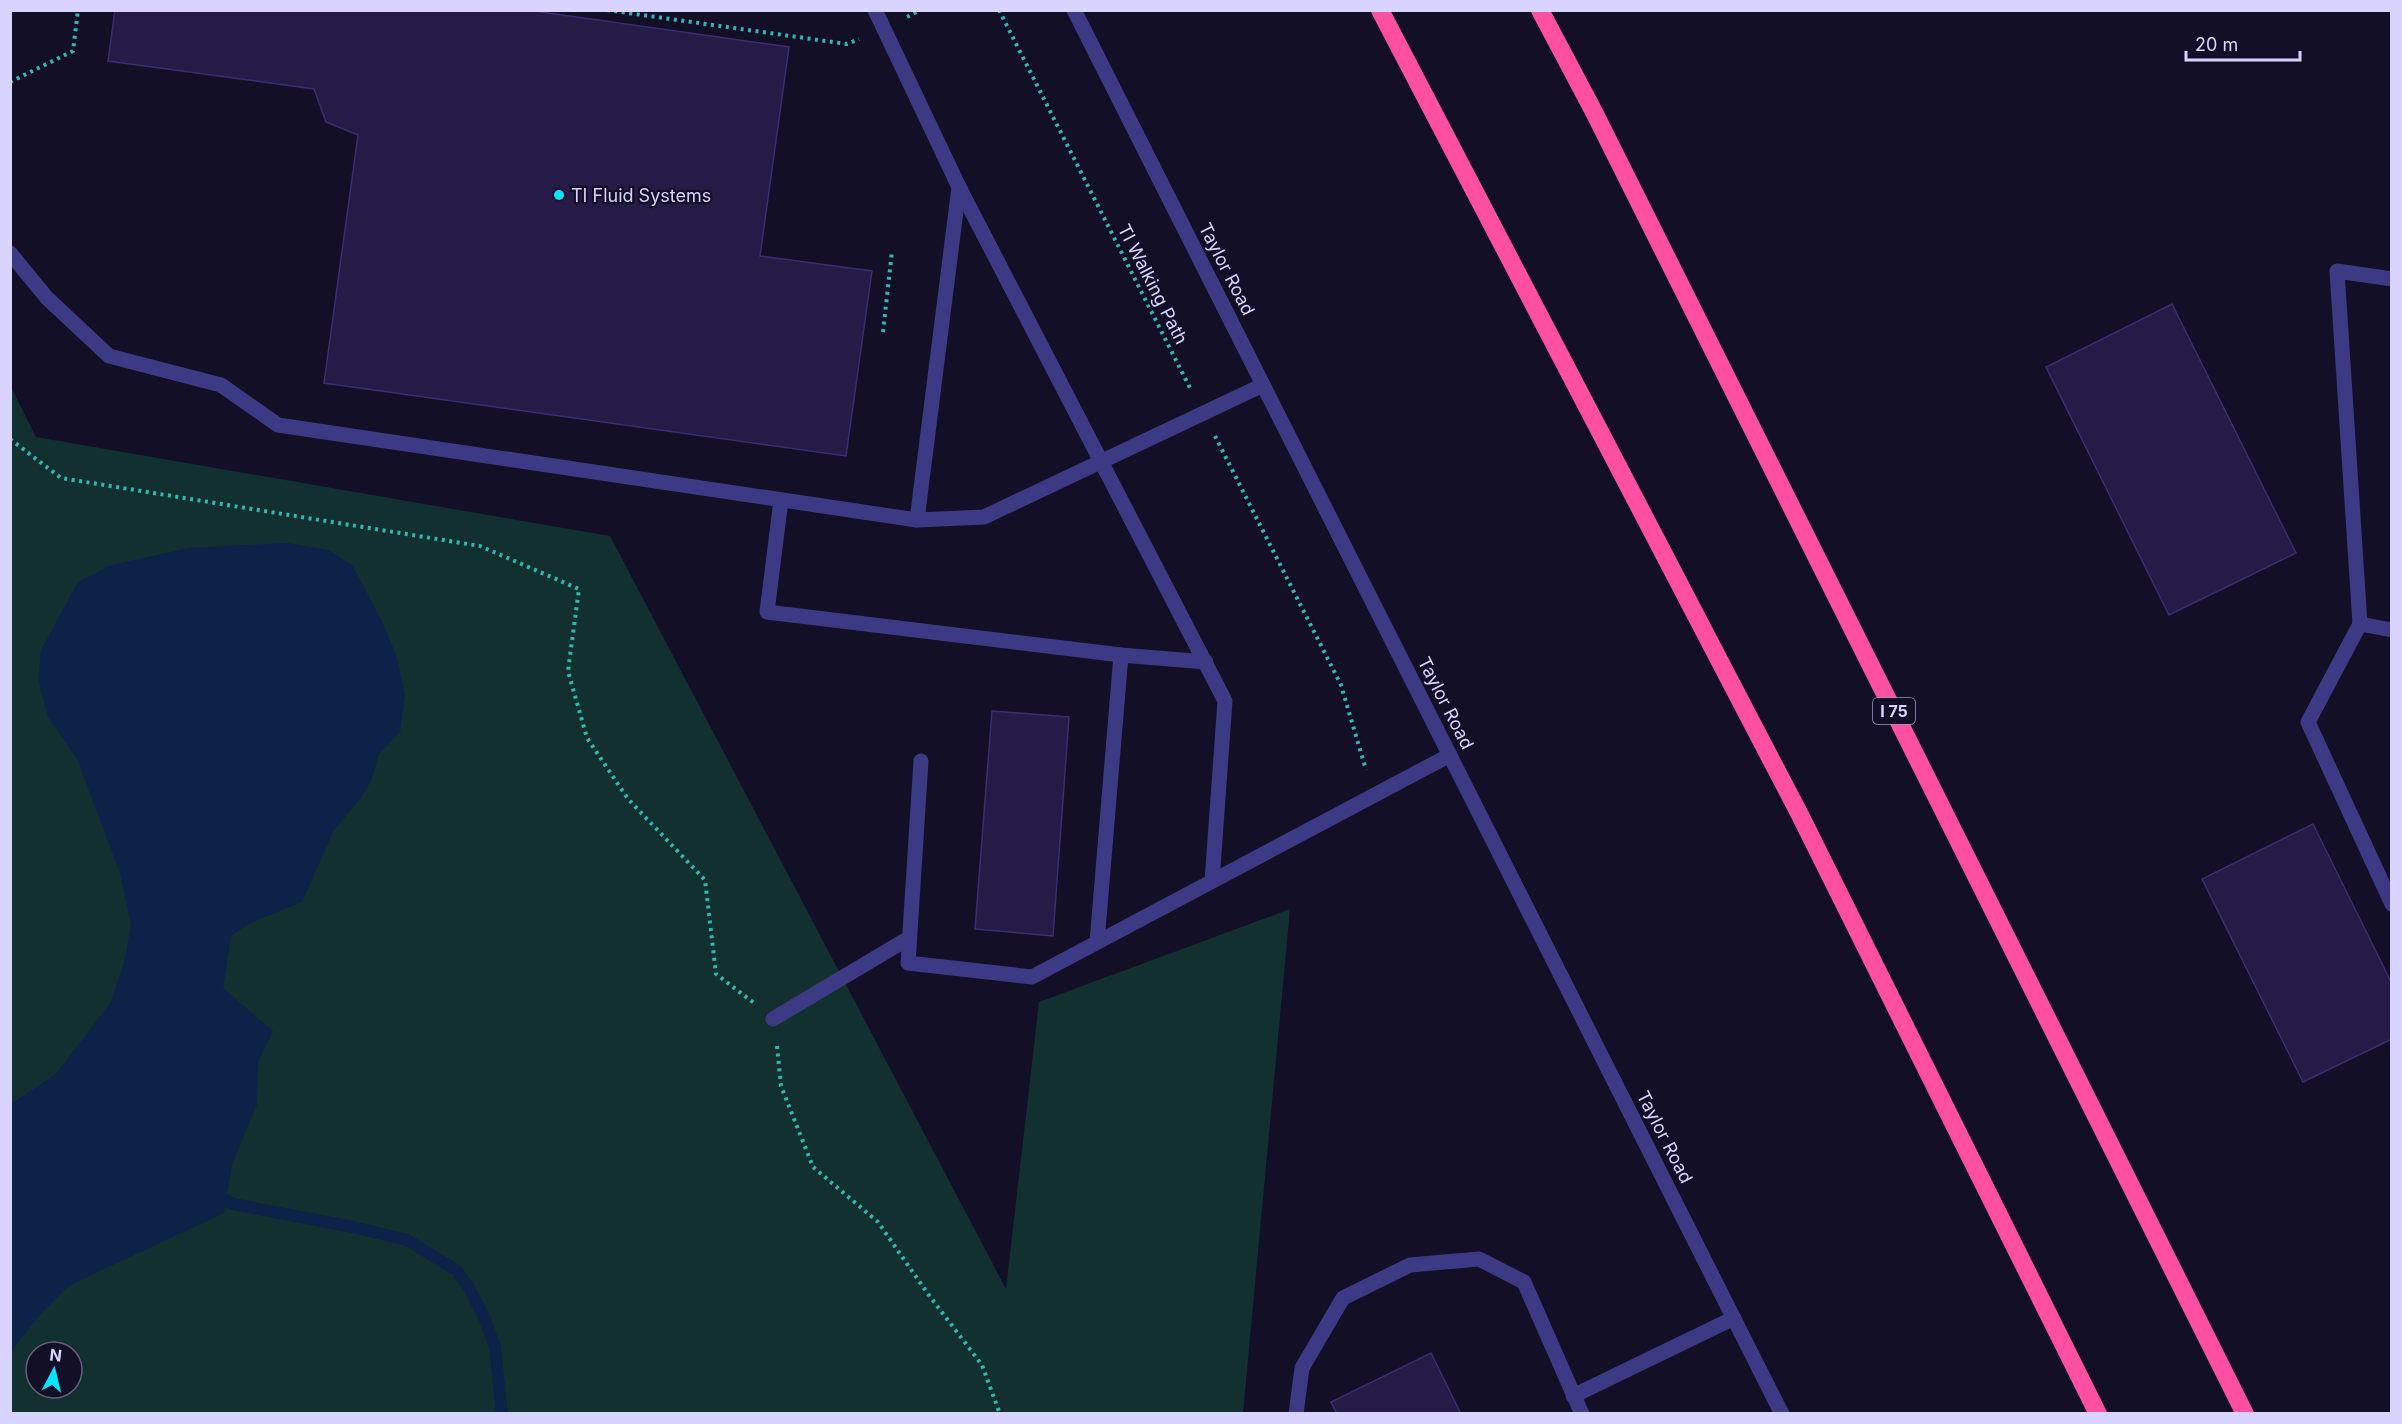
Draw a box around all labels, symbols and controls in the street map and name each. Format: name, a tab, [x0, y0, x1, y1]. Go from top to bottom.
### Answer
scale bar	[2186, 24, 2300, 62]
text: 20 m	[2195, 34, 2238, 55]
place label: TI Fluid Systems	[571, 185, 711, 206]
marker: TI Fluid Systems	[552, 188, 566, 202]
street label: Taylor Road	[1195, 219, 1259, 319]
street label: TI Walking Path	[1114, 220, 1192, 348]
street label: Taylor Road	[1414, 653, 1478, 753]
road number: I 75	[1873, 698, 1915, 724]
street label: Taylor Road	[1633, 1087, 1697, 1187]
north arrow	[24, 1340, 84, 1400]
text: N	[49, 1344, 63, 1366]

